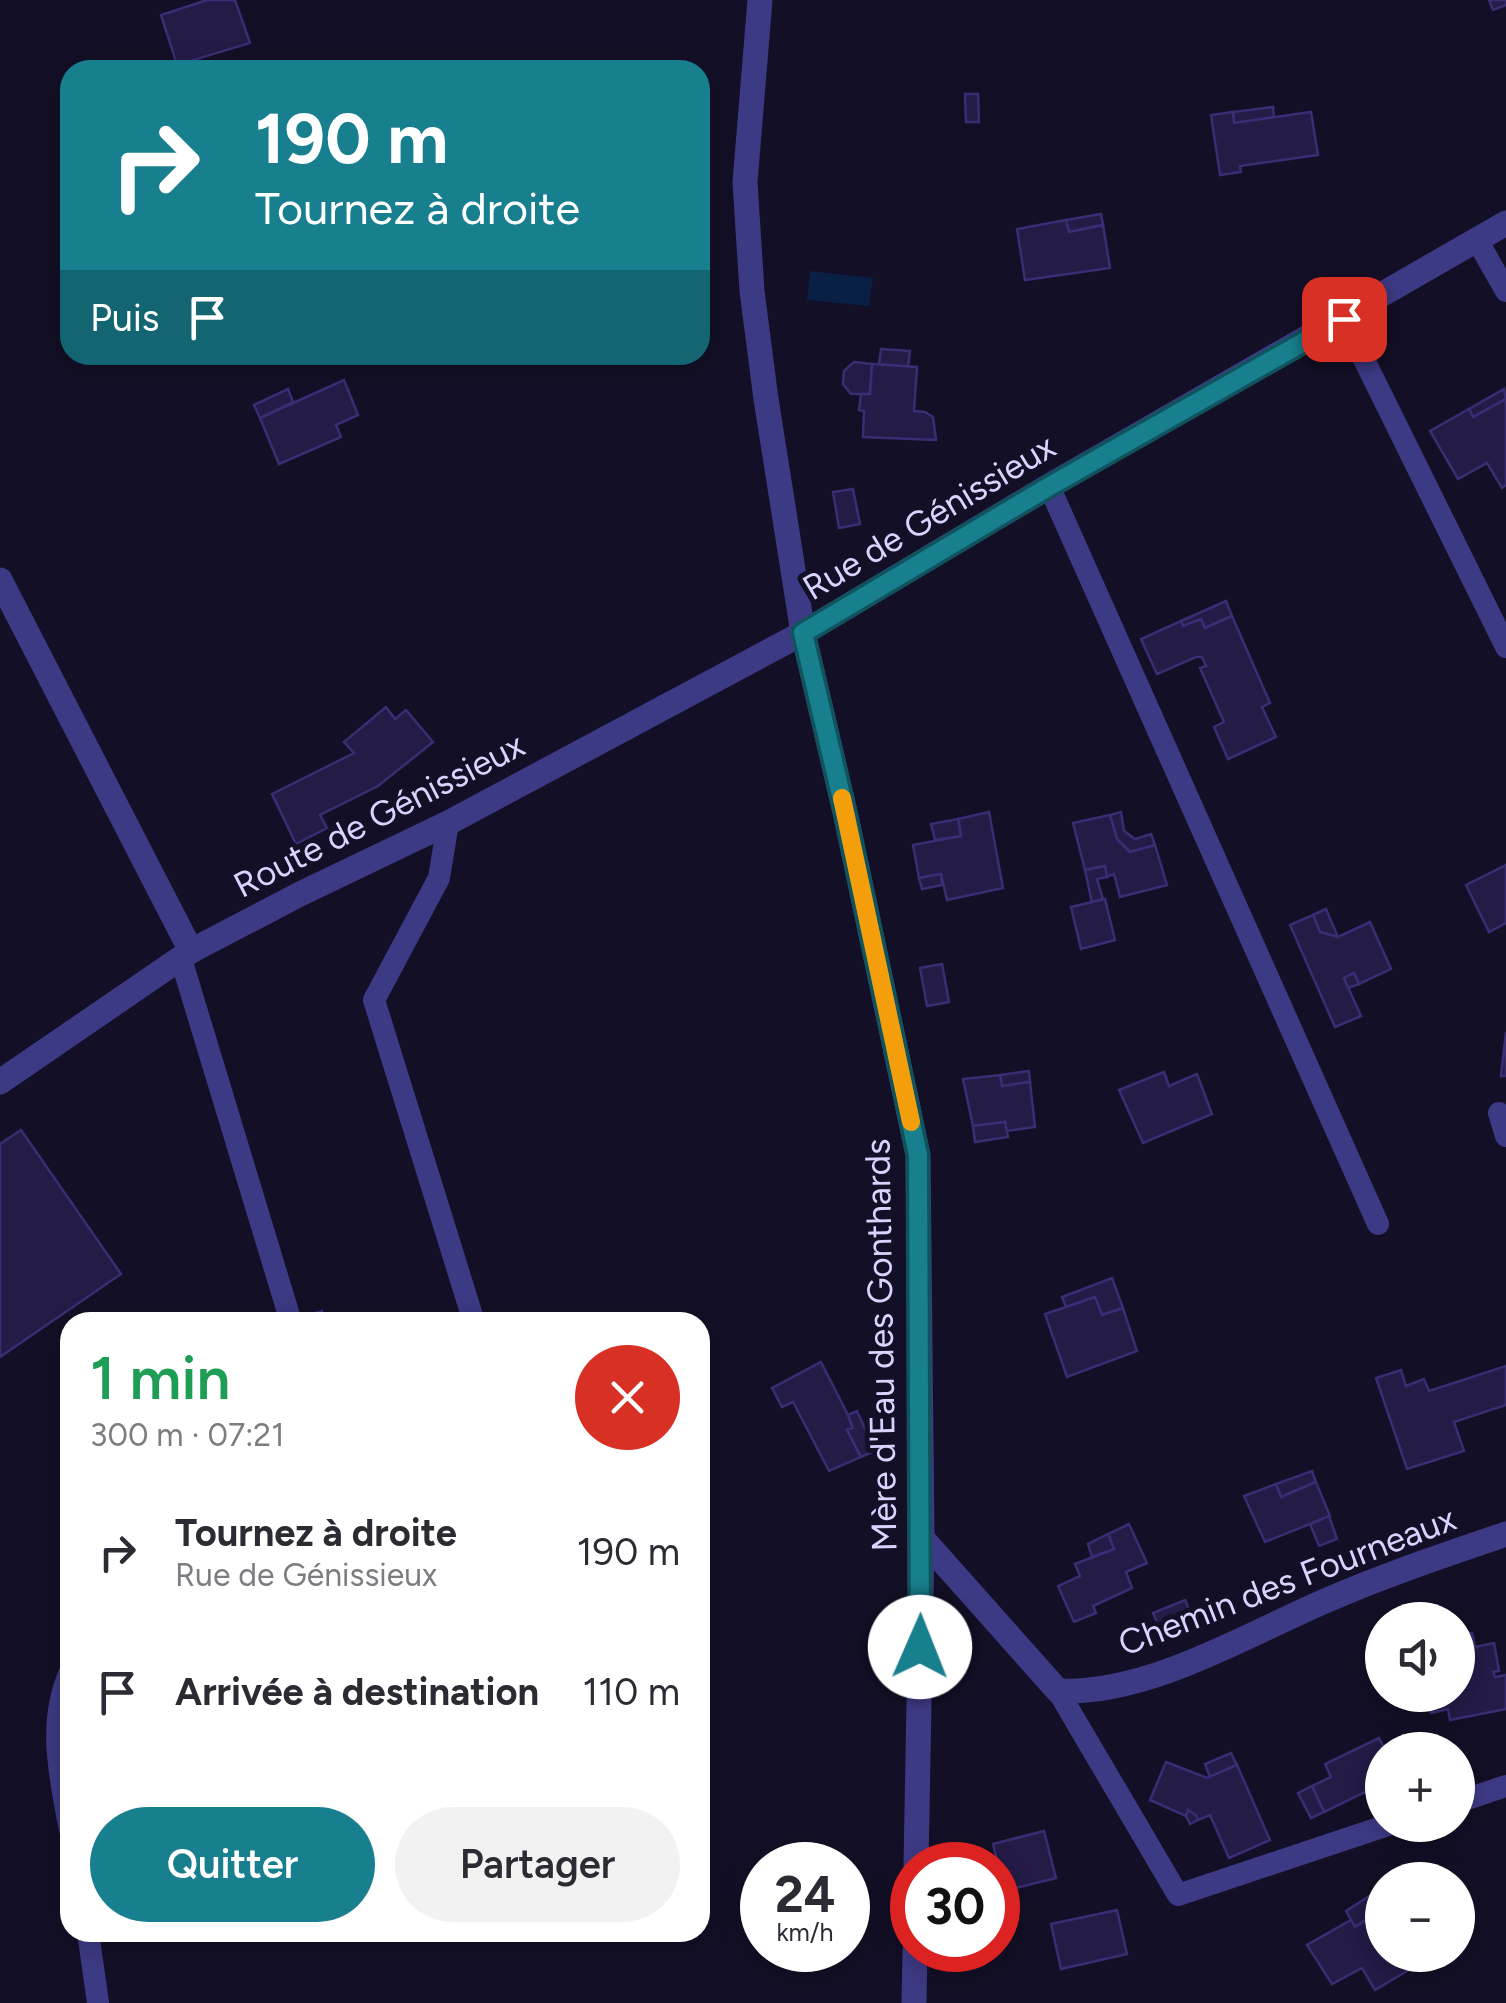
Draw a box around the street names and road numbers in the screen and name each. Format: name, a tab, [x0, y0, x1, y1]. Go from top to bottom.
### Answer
street label: Rue de Génissieux	[795, 425, 1063, 609]
street label: Route de Génissieux	[227, 723, 532, 906]
street label: Mère d'Eau des Gonthards	[856, 1138, 906, 1552]
street label: Chemin des Fourneaux	[1113, 1497, 1462, 1665]

